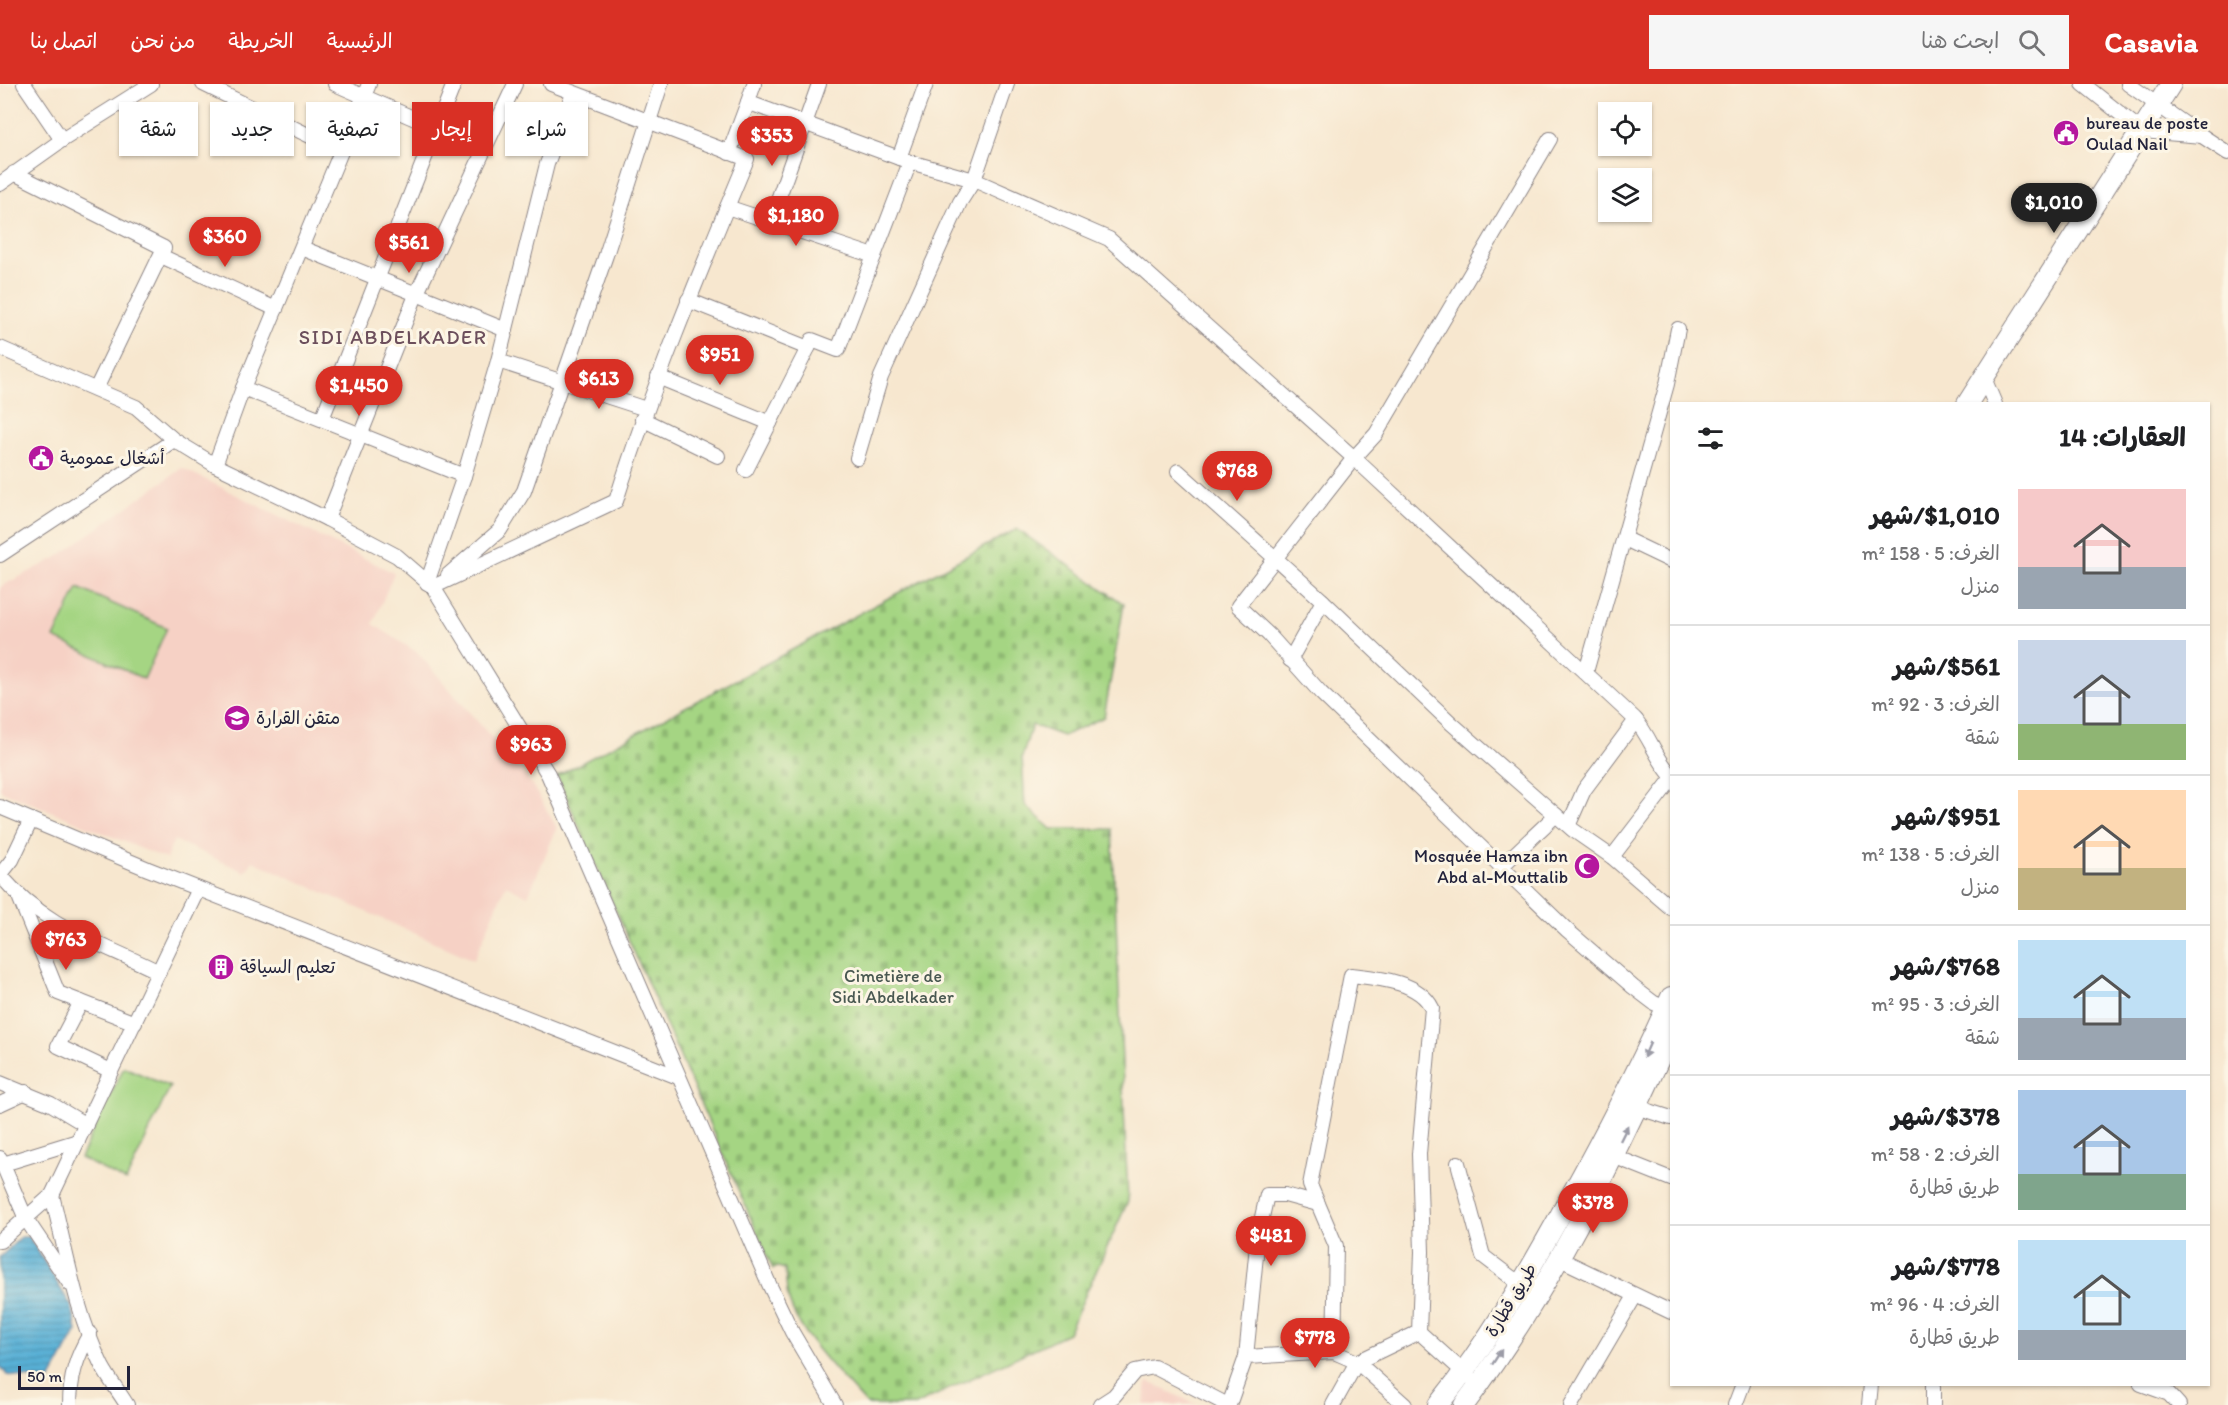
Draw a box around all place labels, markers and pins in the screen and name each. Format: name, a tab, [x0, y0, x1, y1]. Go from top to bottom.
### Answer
place label: bureau de poste Oulad Nail	[2086, 112, 2208, 155]
pin: $353	[736, 116, 808, 167]
public building icon: bureau de poste Oulad Nail	[2051, 118, 2081, 148]
pin: $1,010	[2005, 183, 2103, 234]
pin: $1,180	[747, 196, 845, 247]
pin: $360	[189, 217, 261, 268]
pin: $561	[373, 223, 445, 274]
pin: $951	[684, 335, 756, 386]
pin: $613	[563, 359, 635, 410]
pin: $1,450	[310, 366, 408, 417]
public building icon: أشغال عمومية	[26, 443, 56, 473]
place label: أشغال عمومية	[60, 447, 165, 469]
pin: $768	[1201, 451, 1273, 502]
school or university icon: متقن القرارة	[222, 703, 252, 733]
place label: متقن القرارة	[256, 707, 340, 729]
pin: $963	[495, 725, 567, 776]
place label: Mosquée Hamza ibn Abd al-Mouttalib	[1414, 845, 1568, 888]
mosque icon: Mosquée Hamza ibn Abd al-Mouttalib	[1572, 851, 1602, 881]
pin: $763	[30, 920, 102, 971]
building icon: تعليم السياقة	[206, 952, 236, 982]
place label: تعليم السياقة	[240, 956, 336, 981]
pin: $378	[1557, 1183, 1629, 1234]
pin: $481	[1235, 1216, 1307, 1267]
pin: $778	[1279, 1318, 1351, 1369]

